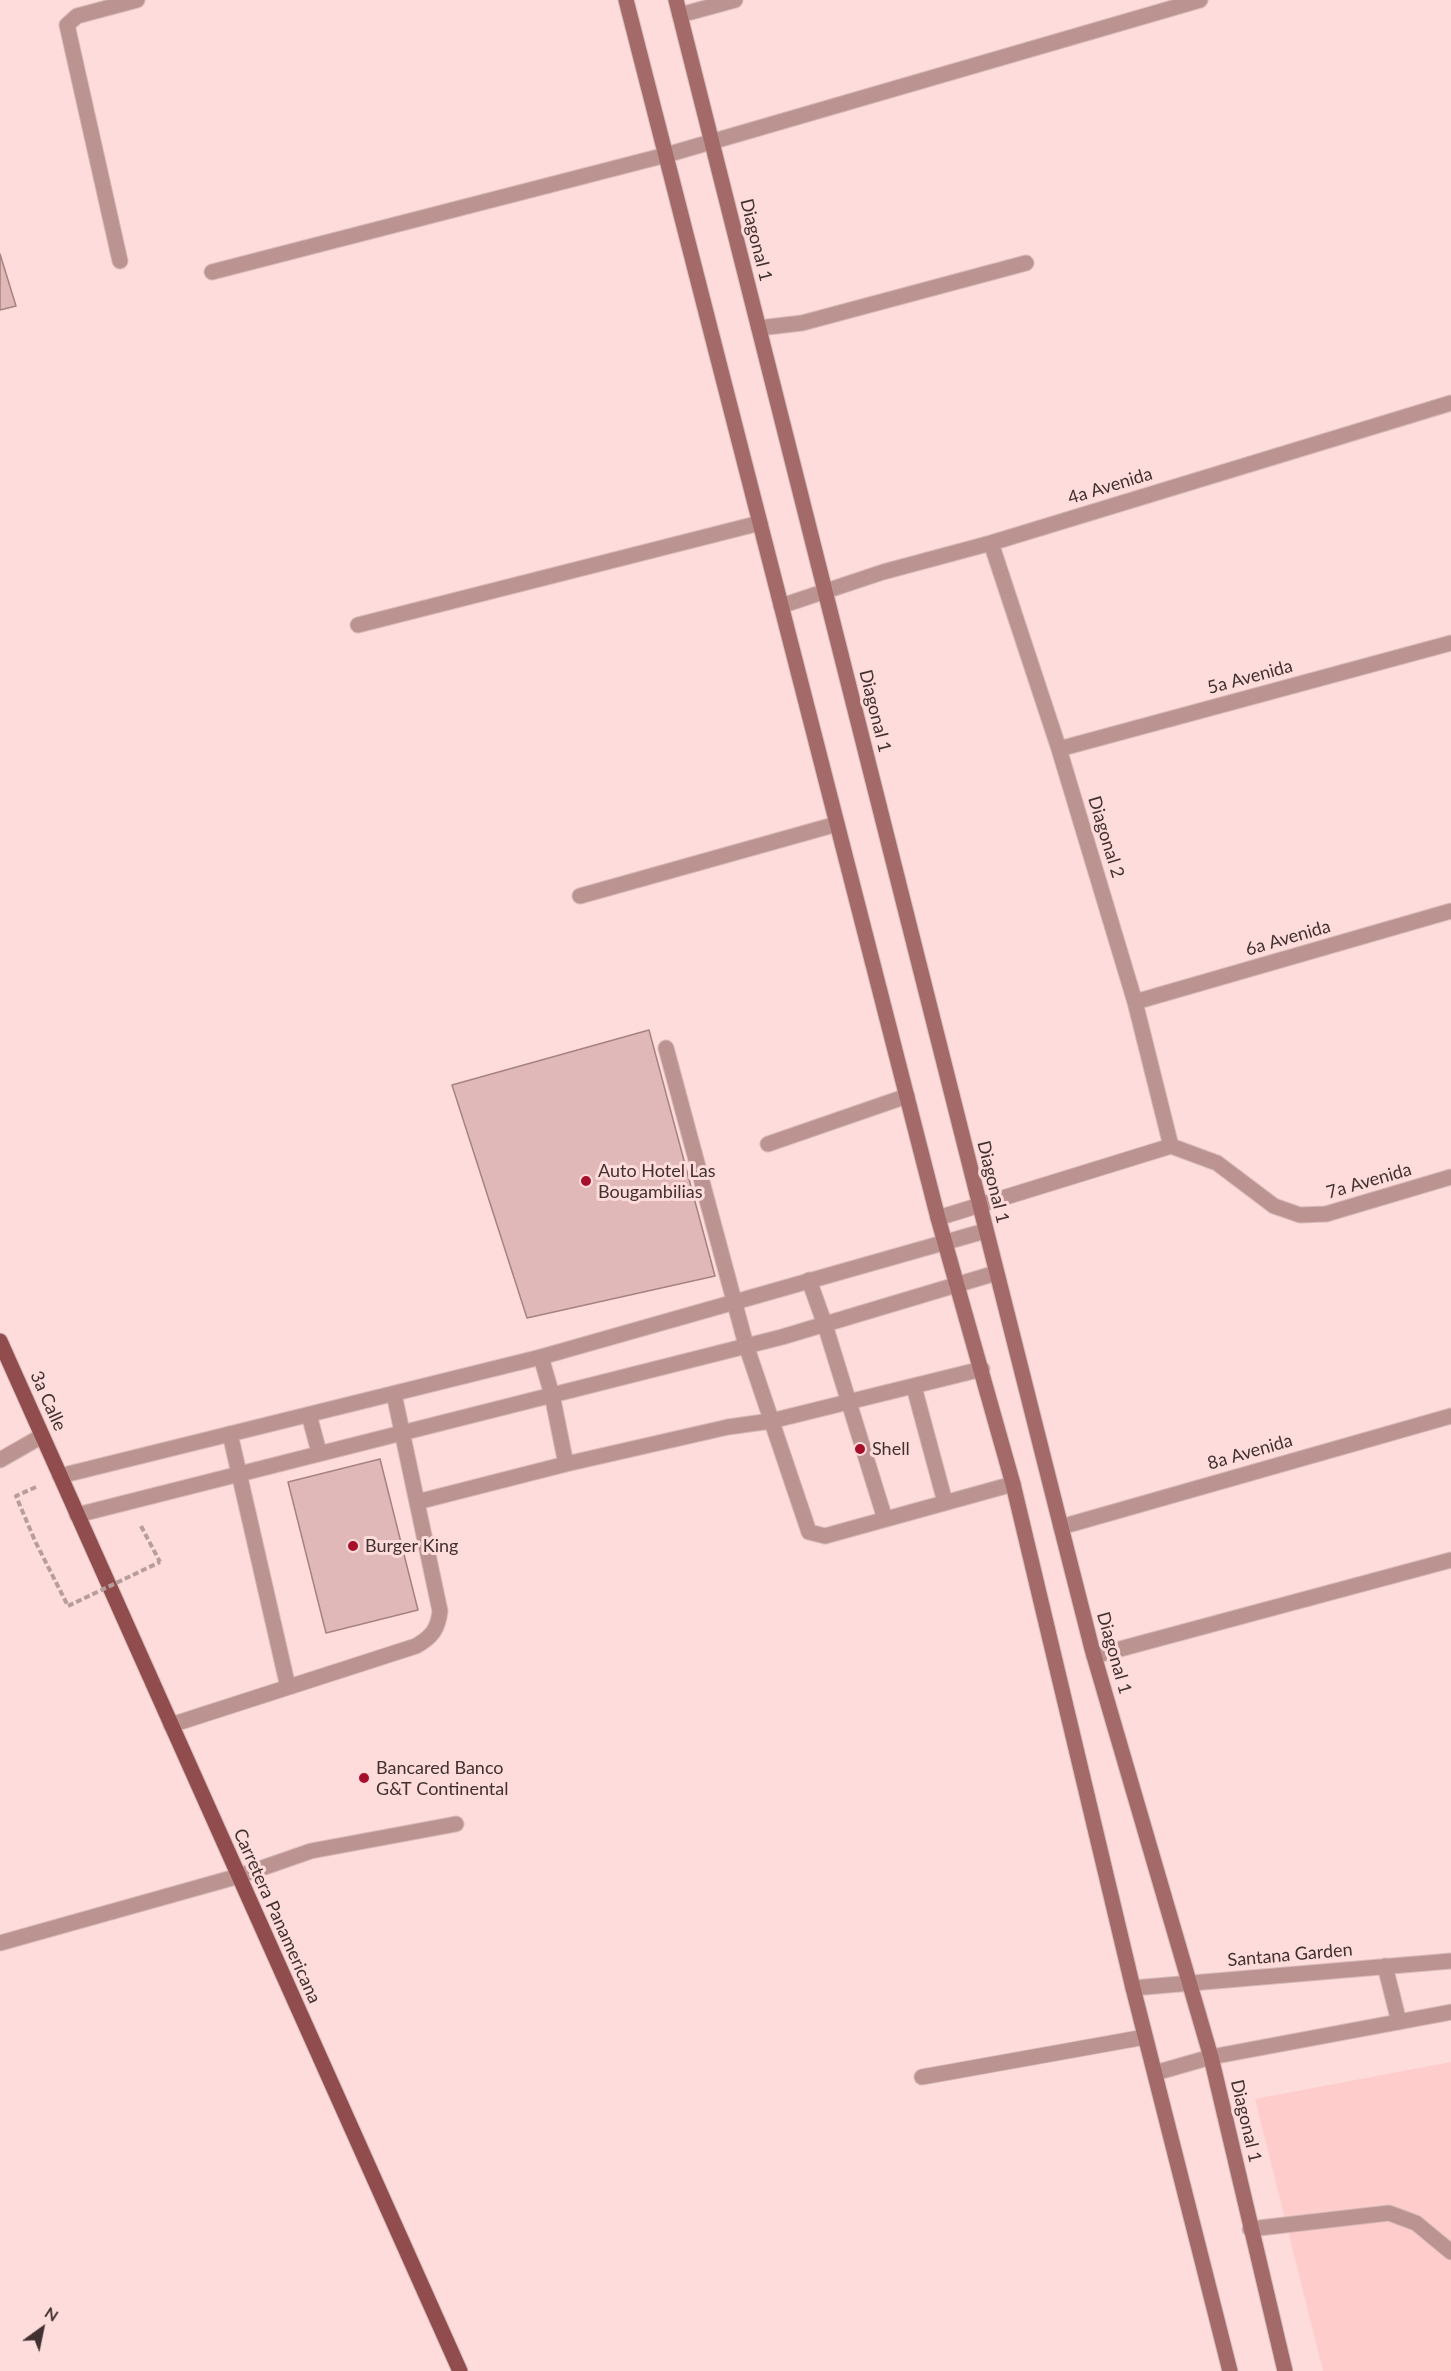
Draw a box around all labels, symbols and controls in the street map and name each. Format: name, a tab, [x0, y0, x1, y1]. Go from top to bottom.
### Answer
street label: Diagonal 1	[735, 196, 777, 284]
street label: 4a Avenida	[1065, 463, 1155, 509]
street label: 5a Avenida	[1205, 655, 1295, 699]
street label: Diagonal 1	[854, 667, 896, 755]
street label: Diagonal 2	[1083, 793, 1129, 881]
street label: 6a Avenida	[1243, 916, 1333, 960]
street label: Diagonal 1	[972, 1138, 1014, 1226]
street label: 7a Avenida	[1324, 1159, 1414, 1203]
place label: Auto Hotel Las Bougambilias	[598, 1160, 715, 1202]
marker: Auto Hotel Las Bougambilias	[579, 1174, 593, 1188]
street label: 3a Calle	[25, 1368, 71, 1434]
street label: 8a Avenida	[1205, 1430, 1295, 1474]
place label: Shell	[872, 1438, 910, 1460]
marker: Shell	[853, 1442, 867, 1456]
place label: Burger King	[365, 1535, 458, 1557]
marker: Burger King	[346, 1539, 360, 1553]
street label: Diagonal 1	[1092, 1609, 1136, 1697]
place label: Bancared Banco G&T Continental	[376, 1757, 508, 1800]
marker: Bancared Banco G&T Continental	[357, 1771, 371, 1785]
street label: Carretera Panamericana	[229, 1825, 325, 2007]
street label: Santana Garden	[1227, 1939, 1353, 1971]
street label: Diagonal 1	[1226, 2077, 1266, 2165]
north arrow	[12, 2299, 72, 2359]
text: N	[42, 2302, 62, 2325]

